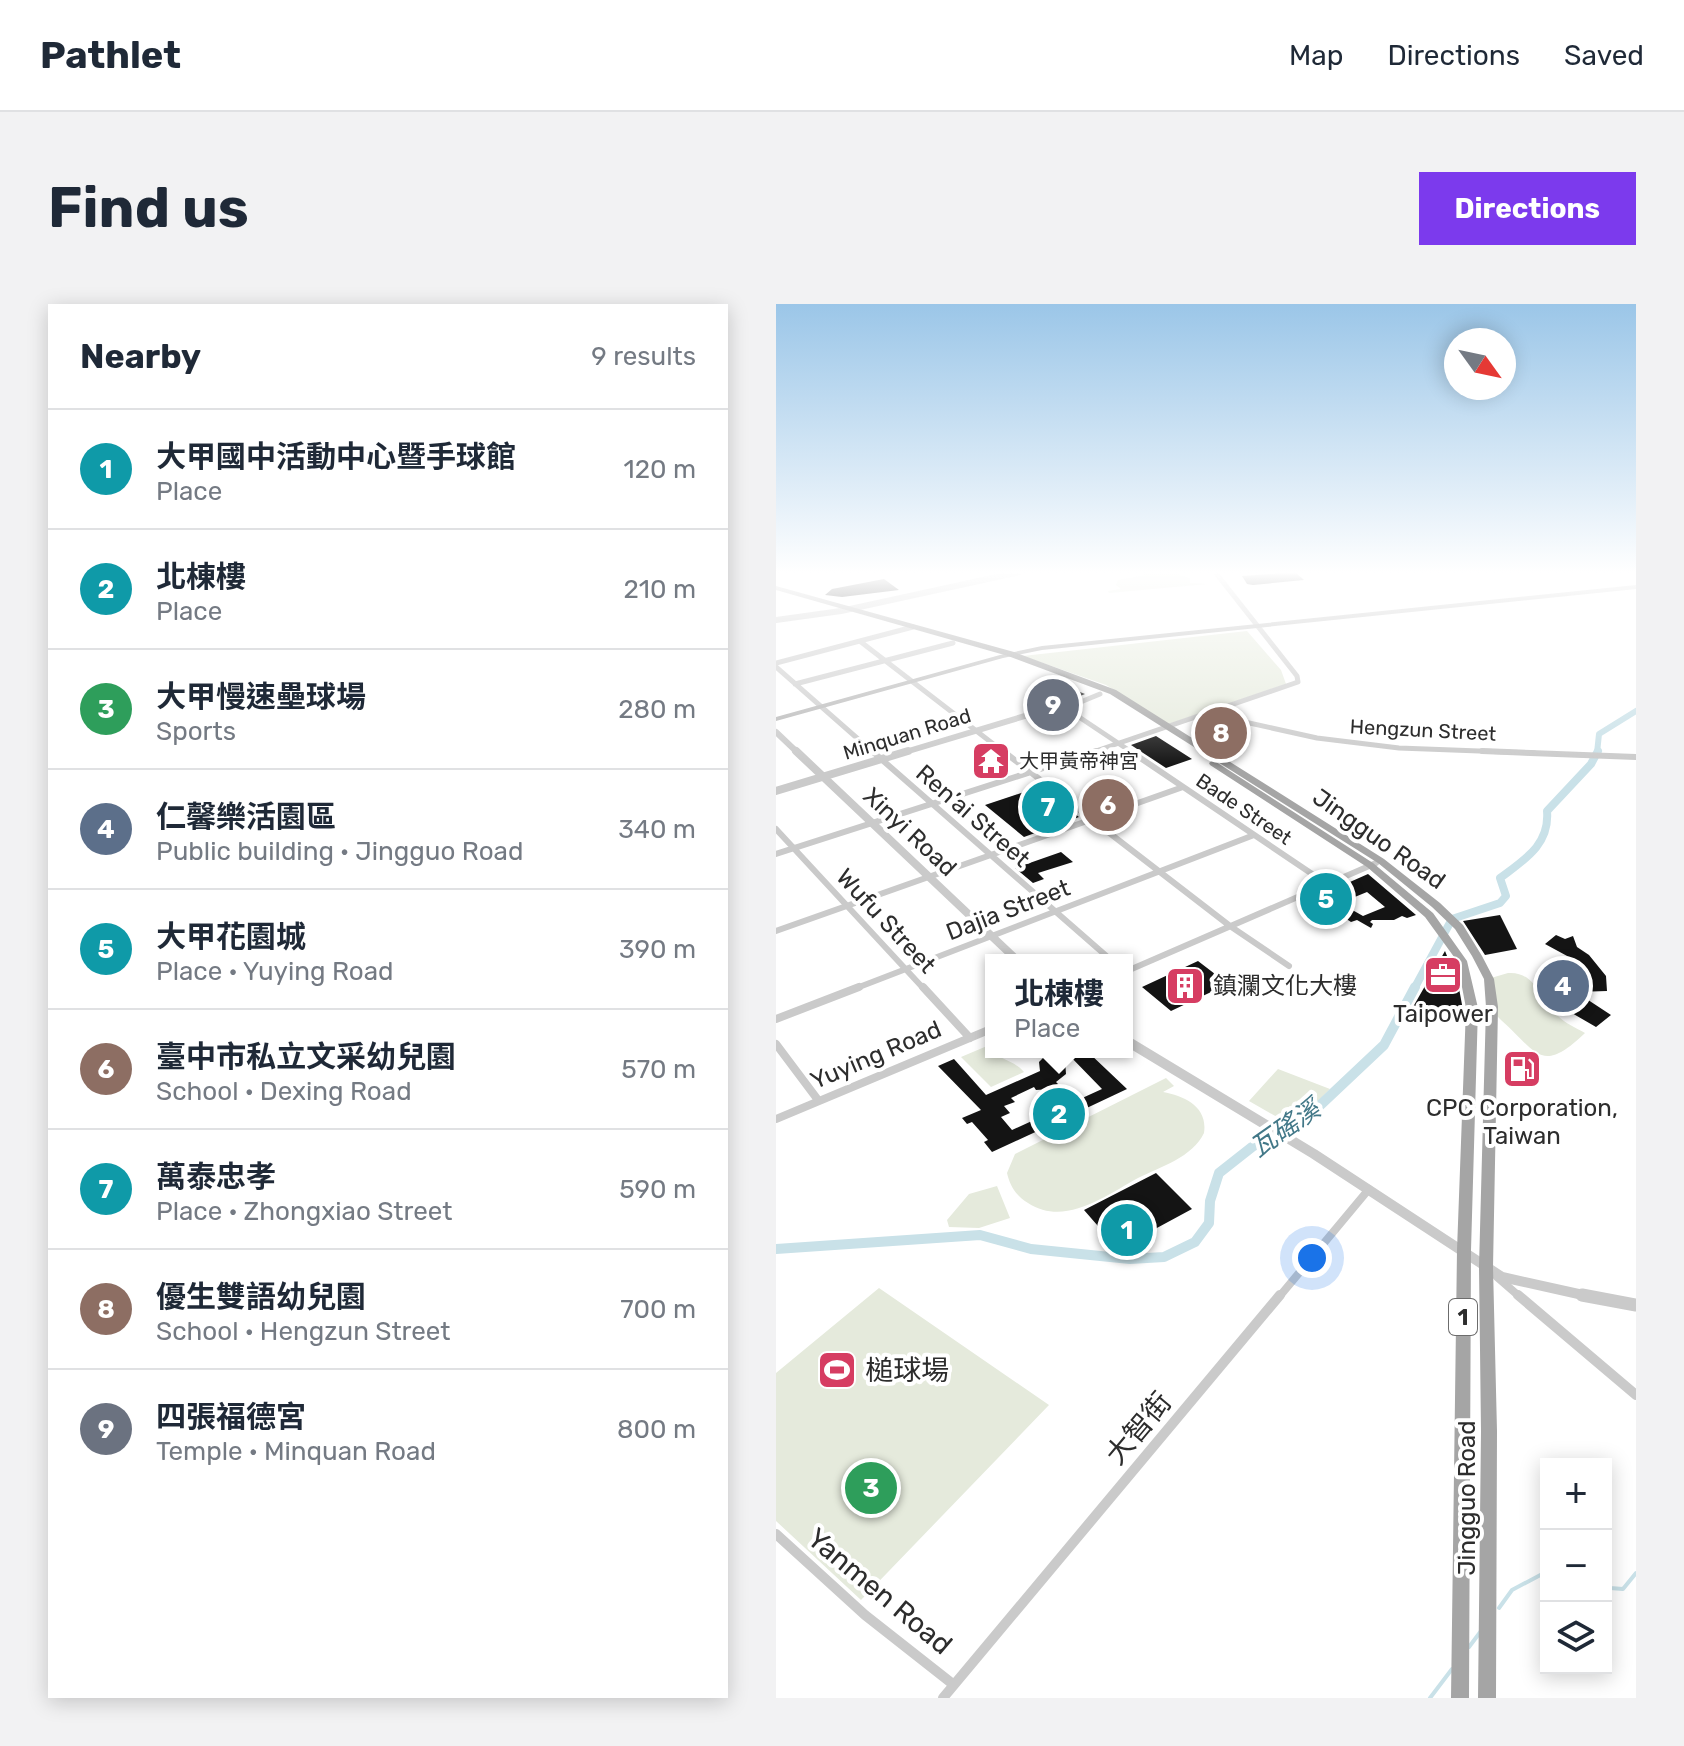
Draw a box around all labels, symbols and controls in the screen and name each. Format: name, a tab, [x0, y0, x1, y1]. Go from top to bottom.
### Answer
text: Pathlet	[40, 32, 181, 78]
text: Map	[1289, 39, 1343, 72]
text: Directions	[1387, 39, 1520, 72]
text: Saved	[1564, 39, 1644, 72]
button: Directions	[1419, 172, 1636, 245]
text: Find us	[48, 175, 249, 241]
north arrow	[1444, 328, 1516, 400]
text: Nearby	[80, 336, 201, 377]
text: 9 results	[591, 341, 696, 372]
text: 大甲國中活動中心暨手球館	[156, 439, 516, 475]
text: 1	[100, 454, 112, 485]
text: 120 m	[624, 454, 696, 485]
text: Place	[156, 476, 222, 507]
text: 北棟樓	[156, 559, 246, 595]
text: 2	[98, 574, 114, 605]
text: 210 m	[624, 574, 696, 605]
text: Place	[156, 596, 222, 627]
pin: 9	[1027, 675, 1079, 735]
text: 大甲慢速壘球場	[156, 679, 366, 715]
text: 3	[97, 694, 115, 725]
text: 280 m	[618, 694, 696, 725]
street label: Minquan Road	[840, 703, 974, 765]
pin: 8	[1195, 703, 1247, 763]
street label: Hengzun Street	[1349, 714, 1497, 746]
text: Sports	[156, 716, 236, 747]
temple icon: 大甲黃帝神宮	[970, 740, 1012, 782]
place label: 大甲黃帝神宮	[1019, 749, 1139, 773]
street label: Ren’ai Street	[910, 759, 1036, 873]
street label: Bade Street	[1192, 768, 1297, 850]
pin: 6	[1082, 775, 1134, 835]
pin: 7	[1022, 777, 1074, 837]
street label: Xinyi Road	[858, 782, 962, 882]
street label: Jingguo Road	[1307, 783, 1451, 895]
text: 仁馨樂活園區	[156, 799, 336, 835]
text: 4	[97, 814, 115, 845]
text: 340 m	[618, 814, 696, 845]
text: Public building · Jingguo Road	[156, 836, 523, 867]
street label: Wufu Street	[831, 863, 941, 979]
pin: 5	[1300, 869, 1352, 929]
street label: Dajia Street	[942, 874, 1074, 946]
text: 大甲花園城	[156, 919, 306, 955]
text: 5	[98, 934, 114, 965]
text: 390 m	[619, 934, 696, 965]
popup	[985, 954, 1133, 1058]
office icon: Taipower	[1422, 954, 1464, 996]
text: Place · Yuying Road	[156, 956, 394, 987]
pin: 4	[1537, 956, 1589, 1016]
building icon: 鎮瀾文化大樓	[1164, 965, 1206, 1007]
place label: 鎮瀾文化大樓	[1213, 972, 1357, 1000]
text: 北棟樓	[1014, 976, 1104, 1012]
place label: Taipower	[1393, 1000, 1493, 1028]
text: Place	[1014, 1013, 1080, 1044]
street label: Yuying Road	[807, 1015, 945, 1095]
text: 臺中市私立文采幼兒園	[156, 1039, 456, 1075]
fuel station icon: CPC Corporation, Taiwan	[1501, 1048, 1543, 1090]
text: 6	[98, 1054, 114, 1085]
text: 570 m	[621, 1054, 696, 1085]
text: School · Dexing Road	[156, 1076, 412, 1107]
pin: 2	[1033, 1084, 1085, 1144]
water label: 瓦磘溪	[1244, 1091, 1329, 1163]
place label: CPC Corporation, Taiwan	[1426, 1094, 1618, 1150]
text: 萬泰忠孝	[156, 1159, 276, 1195]
text: 7	[99, 1174, 113, 1205]
text: 590 m	[619, 1174, 696, 1205]
text: Place · Zhongxiao Street	[156, 1196, 452, 1227]
pin: 1	[1101, 1200, 1153, 1260]
your location	[1292, 1238, 1332, 1278]
text: 優生雙語幼兒園	[156, 1279, 366, 1315]
text: 8	[97, 1294, 115, 1325]
text: 700 m	[620, 1294, 696, 1325]
road number: 1	[1449, 1299, 1477, 1335]
text: School · Hengzun Street	[156, 1316, 450, 1347]
sports icon: 槌球場	[816, 1349, 858, 1391]
place label: 槌球場	[865, 1354, 949, 1387]
street label: 大智街	[1099, 1386, 1178, 1471]
text: 四張福德宮	[156, 1399, 306, 1435]
text: 9	[98, 1414, 114, 1445]
text: 800 m	[617, 1414, 696, 1445]
street label: Jingguo Road	[1453, 1420, 1481, 1576]
text: Temple · Minquan Road	[156, 1436, 436, 1467]
pin: 3	[845, 1458, 897, 1518]
map controls	[1540, 1458, 1612, 1674]
button: +	[1540, 1458, 1612, 1530]
street label: Yanmen Road	[801, 1521, 959, 1661]
button: −	[1540, 1530, 1612, 1602]
button: layers	[1540, 1602, 1612, 1674]

